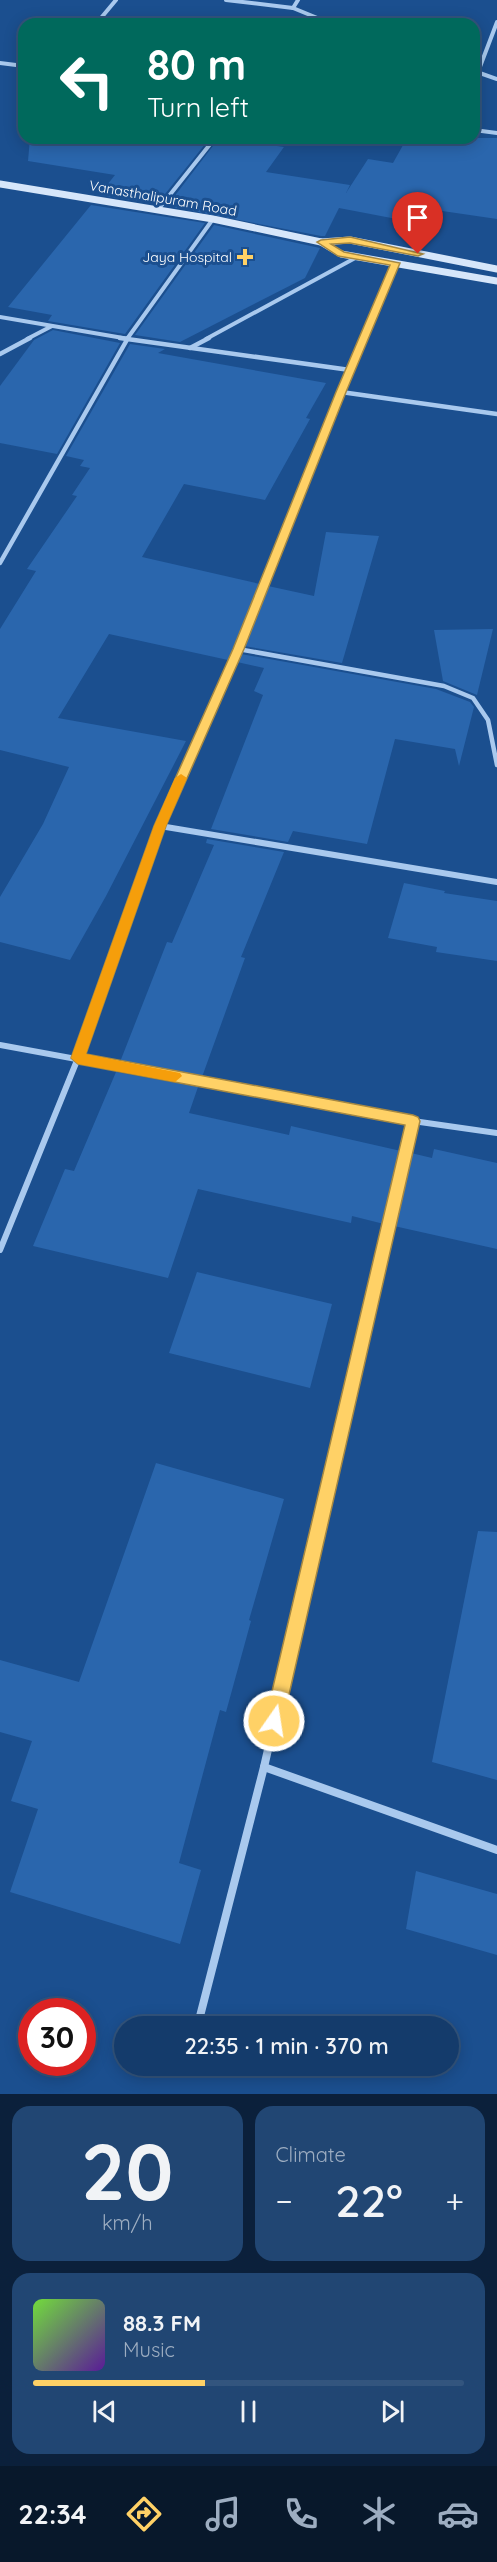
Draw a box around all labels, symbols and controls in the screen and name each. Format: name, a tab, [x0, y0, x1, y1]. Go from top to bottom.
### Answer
text: 80 m	[147, 38, 246, 91]
icon: left	[48, 42, 126, 120]
text: Turn left	[147, 90, 249, 124]
street label: Vanasthalipuram Road	[88, 176, 238, 220]
pin	[392, 192, 443, 254]
icon: arrive	[401, 201, 434, 234]
place label: Jaya Hospital	[142, 248, 232, 266]
marker: Jaya Hospital	[236, 248, 254, 266]
position arrow	[242, 1689, 306, 1753]
speed limit sign: 30	[18, 1998, 96, 2076]
text: 22:35 · 1 min · 370 m	[184, 2032, 389, 2060]
text: 20	[81, 2122, 173, 2220]
text: Climate	[276, 2142, 346, 2167]
text: 22°	[335, 2172, 403, 2228]
text: −	[276, 2180, 293, 2221]
text: +	[445, 2180, 464, 2221]
text: km/h	[102, 2210, 153, 2235]
text: 88.3 FM	[123, 2309, 201, 2337]
text: Music	[123, 2337, 175, 2362]
icon: previous	[88, 2395, 121, 2428]
icon: pause	[232, 2395, 265, 2428]
icon: next	[376, 2395, 409, 2428]
icon: directions	[123, 2493, 165, 2535]
icon: music	[202, 2493, 244, 2535]
icon: phone	[280, 2493, 322, 2535]
icon: climate	[358, 2493, 400, 2535]
icon: car	[437, 2493, 479, 2535]
text: 22:34	[18, 2497, 87, 2531]

